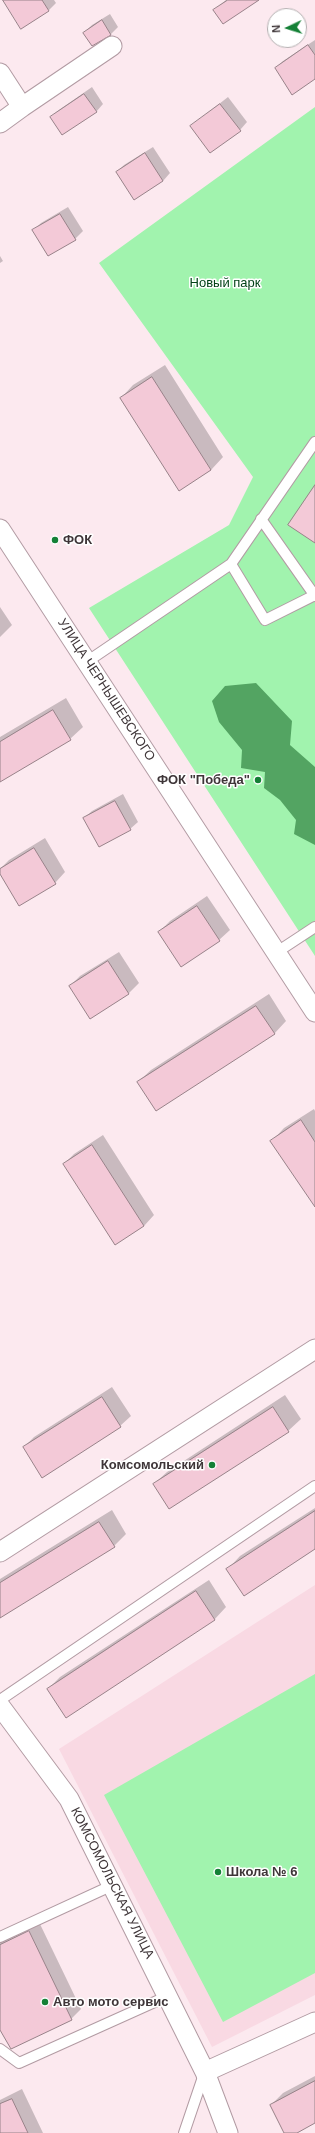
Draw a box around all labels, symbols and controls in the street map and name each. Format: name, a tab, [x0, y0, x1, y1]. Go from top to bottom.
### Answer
north arrow	[267, 8, 307, 48]
text: N	[270, 24, 282, 33]
park label: Новый парк	[190, 275, 260, 291]
place label: ФОК	[63, 532, 92, 548]
marker: ФОК	[50, 535, 60, 545]
street label: УЛИЦА ЧЕРНЫШЕВСКОГО	[54, 616, 158, 764]
place label: ФОК "Победа"	[157, 772, 250, 788]
marker: ФОК "Победа"	[253, 775, 263, 785]
place label: Комсомольский	[101, 1457, 204, 1473]
marker: Комсомольский	[207, 1460, 217, 1470]
street label: КОМСОМОЛЬСКАЯ УЛИЦА	[67, 1805, 157, 1961]
place label: Школа № 6	[226, 1864, 297, 1880]
marker: Школа № 6	[213, 1867, 223, 1877]
place label: Авто мото сервис	[53, 1994, 168, 2010]
marker: Авто мото сервис	[40, 1997, 50, 2007]

